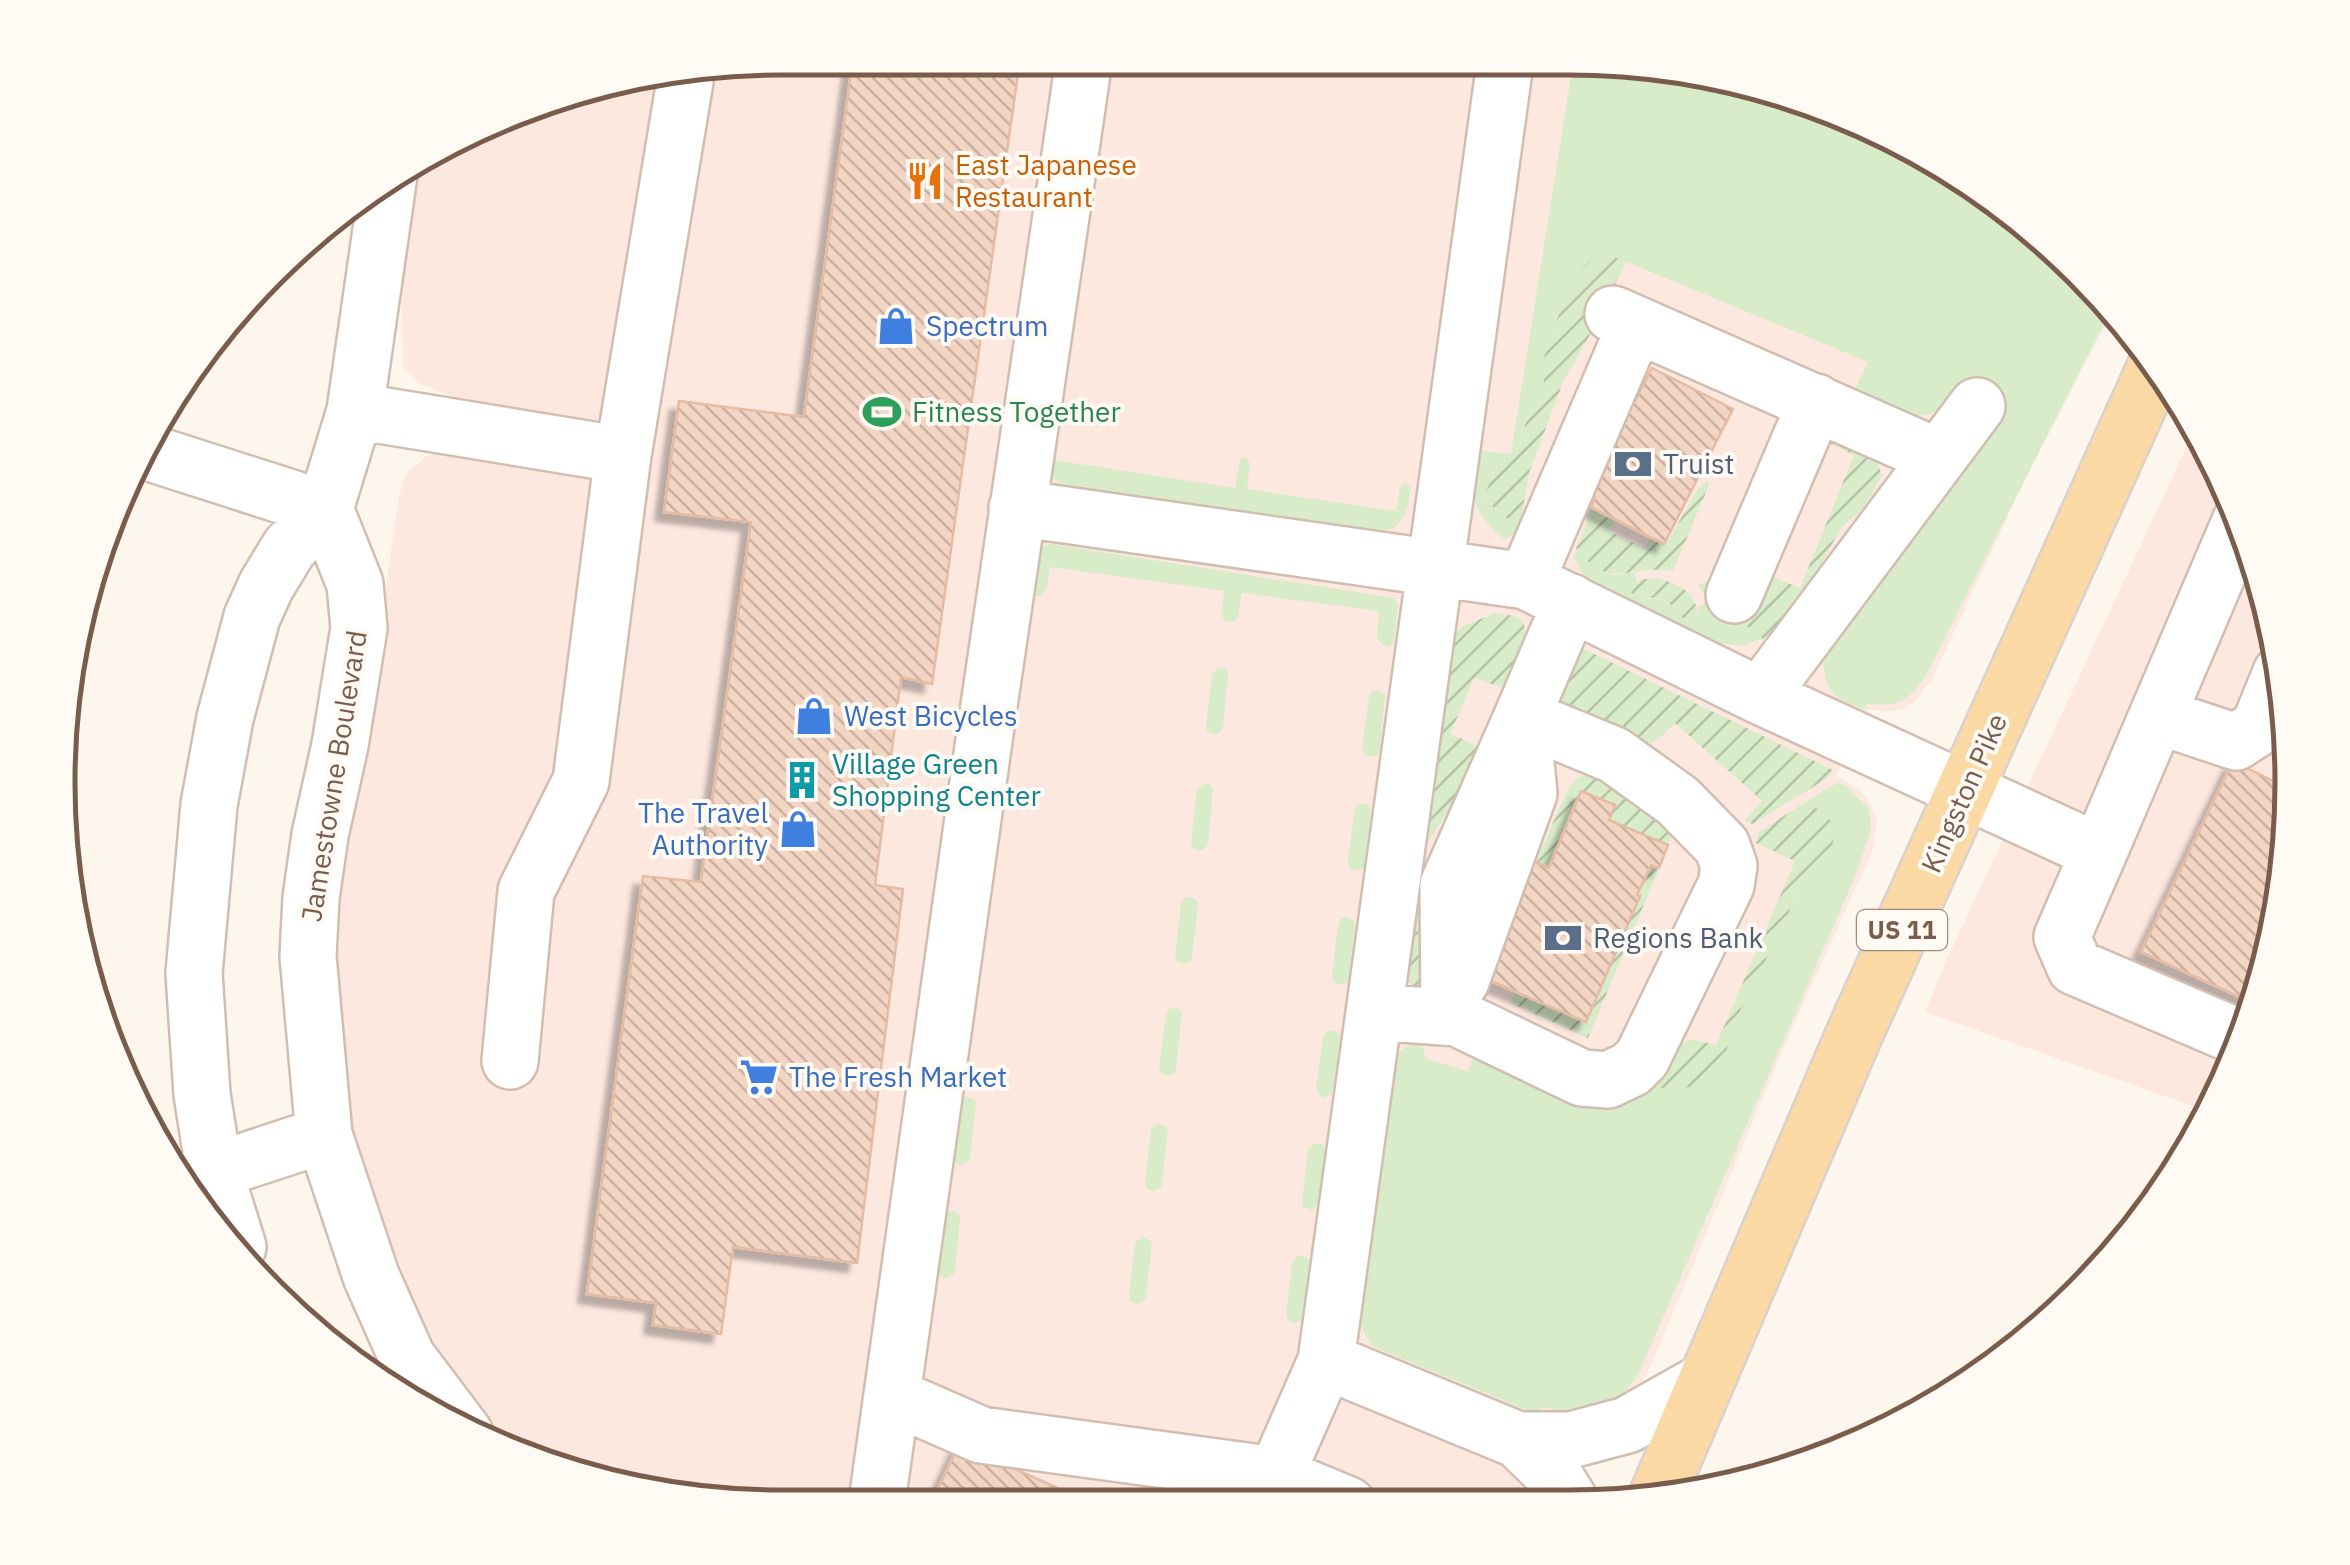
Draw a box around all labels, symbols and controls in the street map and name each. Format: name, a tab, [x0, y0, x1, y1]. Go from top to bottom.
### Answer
place label: East Japanese Restaurant	[955, 146, 1137, 215]
restaurant icon: East Japanese Restaurant	[904, 160, 946, 202]
shop icon: Spectrum	[875, 305, 917, 347]
place label: Spectrum	[926, 307, 1048, 344]
sports icon: Fitness Together	[861, 391, 903, 433]
place label: Fitness Together	[912, 393, 1121, 430]
bank icon: Truist	[1612, 443, 1654, 485]
place label: Truist	[1663, 445, 1734, 482]
street label: Jamestowne Boulevard	[292, 628, 375, 924]
shop icon: West Bicycles	[793, 695, 835, 737]
place label: West Bicycles	[844, 697, 1018, 734]
street label: Kingston Pike	[1912, 707, 2015, 878]
place label: Village Green Shopping Center	[832, 745, 1041, 814]
building icon: Village Green Shopping Center	[781, 759, 823, 801]
place label: The Travel Authority	[638, 794, 768, 863]
shop icon: The Travel Authority	[777, 808, 819, 850]
road number: US 11	[1857, 910, 1947, 950]
bank icon: Regions Bank	[1542, 917, 1584, 959]
place label: Regions Bank	[1593, 919, 1764, 956]
supermarket icon: The Fresh Market	[738, 1056, 780, 1098]
place label: The Fresh Market	[789, 1058, 1007, 1095]

